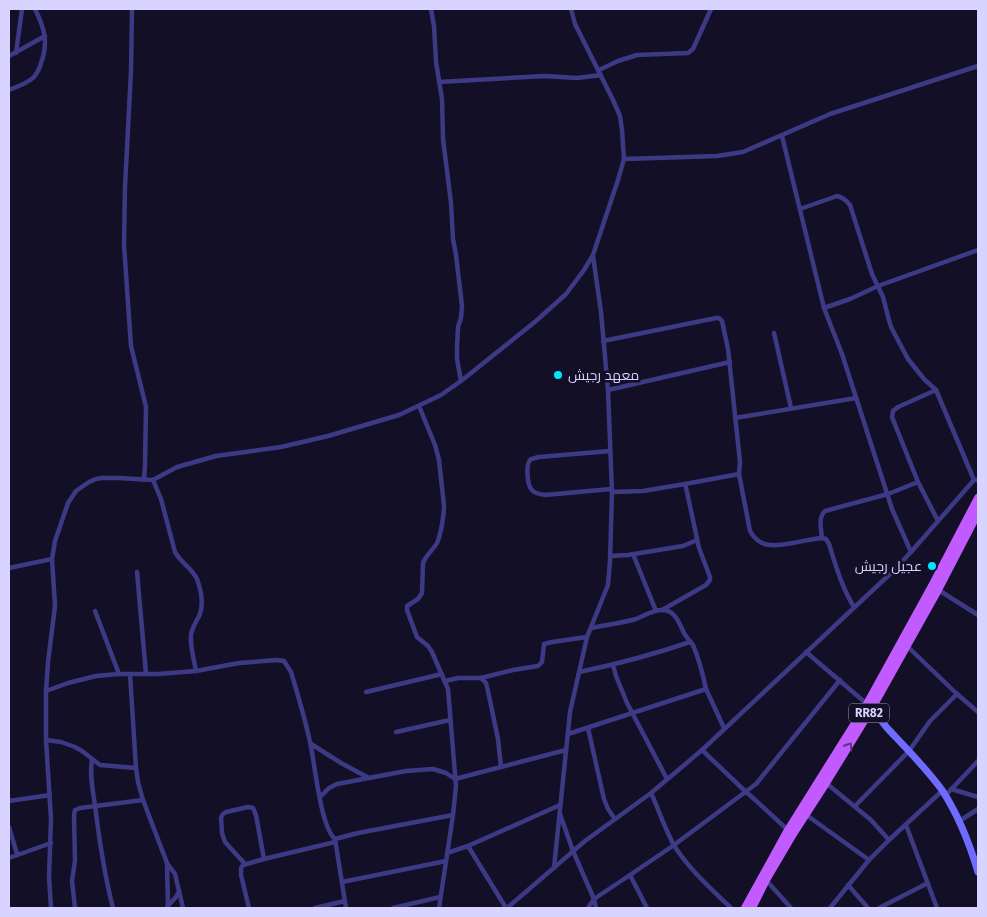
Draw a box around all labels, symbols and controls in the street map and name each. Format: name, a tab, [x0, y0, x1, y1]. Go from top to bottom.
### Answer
place label: معهد رجيش	[568, 367, 639, 384]
marker: معهد رجيش	[552, 369, 564, 381]
place label: عجيل رجيش	[855, 558, 922, 575]
marker: عجيل رجيش	[926, 560, 938, 572]
road number: RR82	[849, 704, 889, 722]
one-way arrow	[842, 743, 852, 752]

